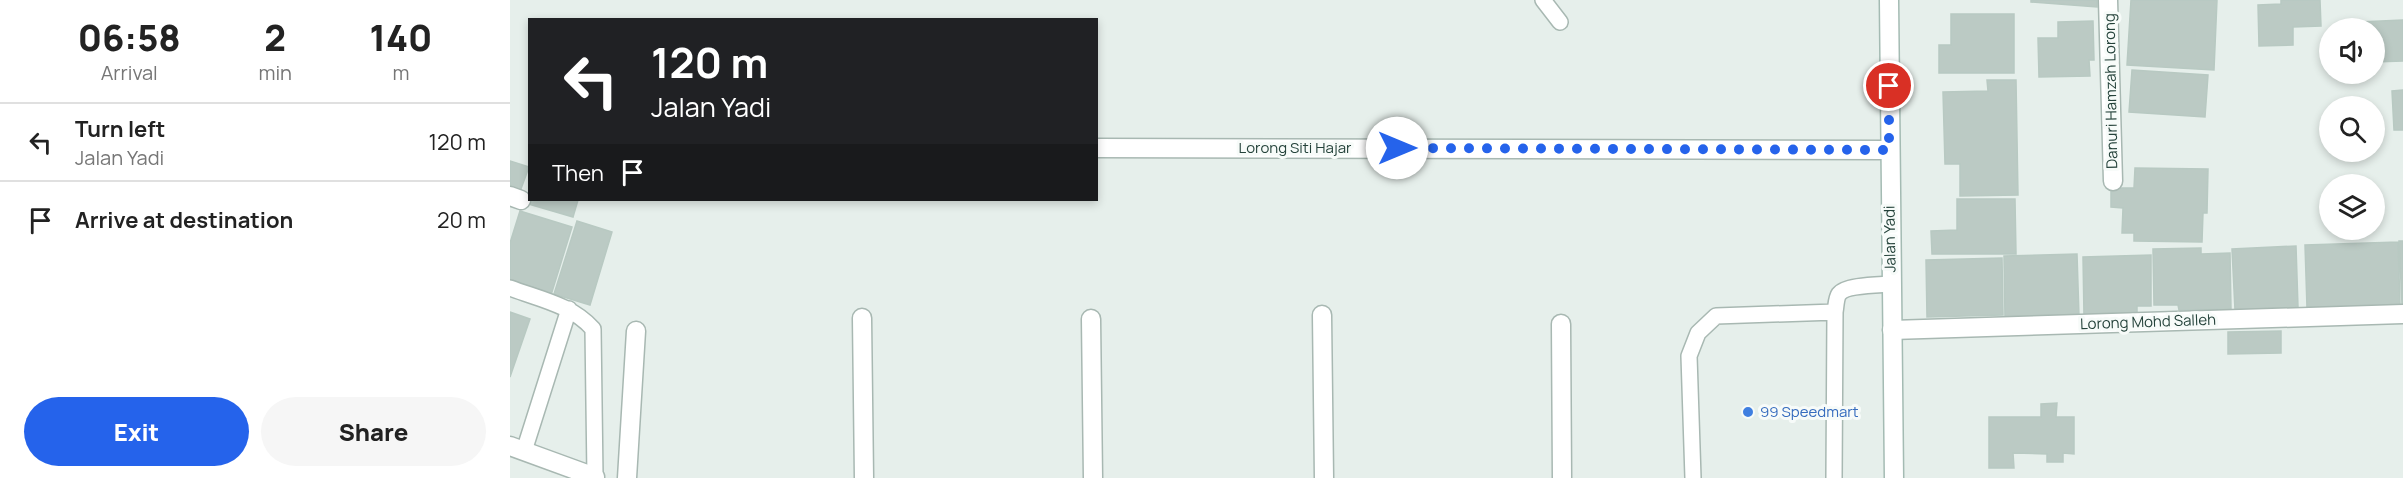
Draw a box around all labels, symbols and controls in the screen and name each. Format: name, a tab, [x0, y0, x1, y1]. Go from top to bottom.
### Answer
text: 06:58	[78, 13, 181, 62]
text: 2	[264, 13, 286, 62]
text: 140	[370, 13, 432, 62]
street label: Danuri Hamzah Lorong	[2099, 13, 2122, 169]
map controls	[2319, 18, 2385, 240]
button: sound	[2319, 18, 2385, 84]
text: 120 m	[651, 33, 768, 91]
icon: left	[552, 42, 630, 120]
text: Arrival	[101, 59, 158, 86]
text: min	[258, 59, 292, 86]
text: m	[392, 59, 409, 86]
pin	[1863, 60, 1914, 111]
icon: arrive	[1872, 69, 1905, 102]
text: Jalan Yadi	[651, 88, 771, 125]
button: search	[2319, 96, 2385, 162]
text: Turn left	[75, 114, 165, 144]
position arrow	[1365, 116, 1429, 180]
icon: left	[24, 126, 57, 159]
text: 120 m	[428, 127, 486, 157]
street label: Lorong Siti Hajar	[1239, 137, 1352, 158]
text: Jalan Yadi	[75, 144, 164, 171]
icon: arrive	[616, 156, 649, 189]
text: Then	[552, 158, 604, 188]
button: layers	[2319, 174, 2385, 240]
icon: arrive	[24, 204, 57, 237]
text: Arrive at destination	[75, 205, 293, 235]
text: 20 m	[437, 205, 486, 235]
street label: Jalan Yadi	[1878, 205, 1901, 273]
street label: Lorong Mohd Salleh	[2080, 309, 2216, 334]
button: Exit	[24, 397, 249, 466]
button: Share	[261, 397, 486, 466]
place label: 99 Speedmart	[1760, 401, 1859, 422]
marker: 99 Speedmart	[1741, 405, 1755, 419]

